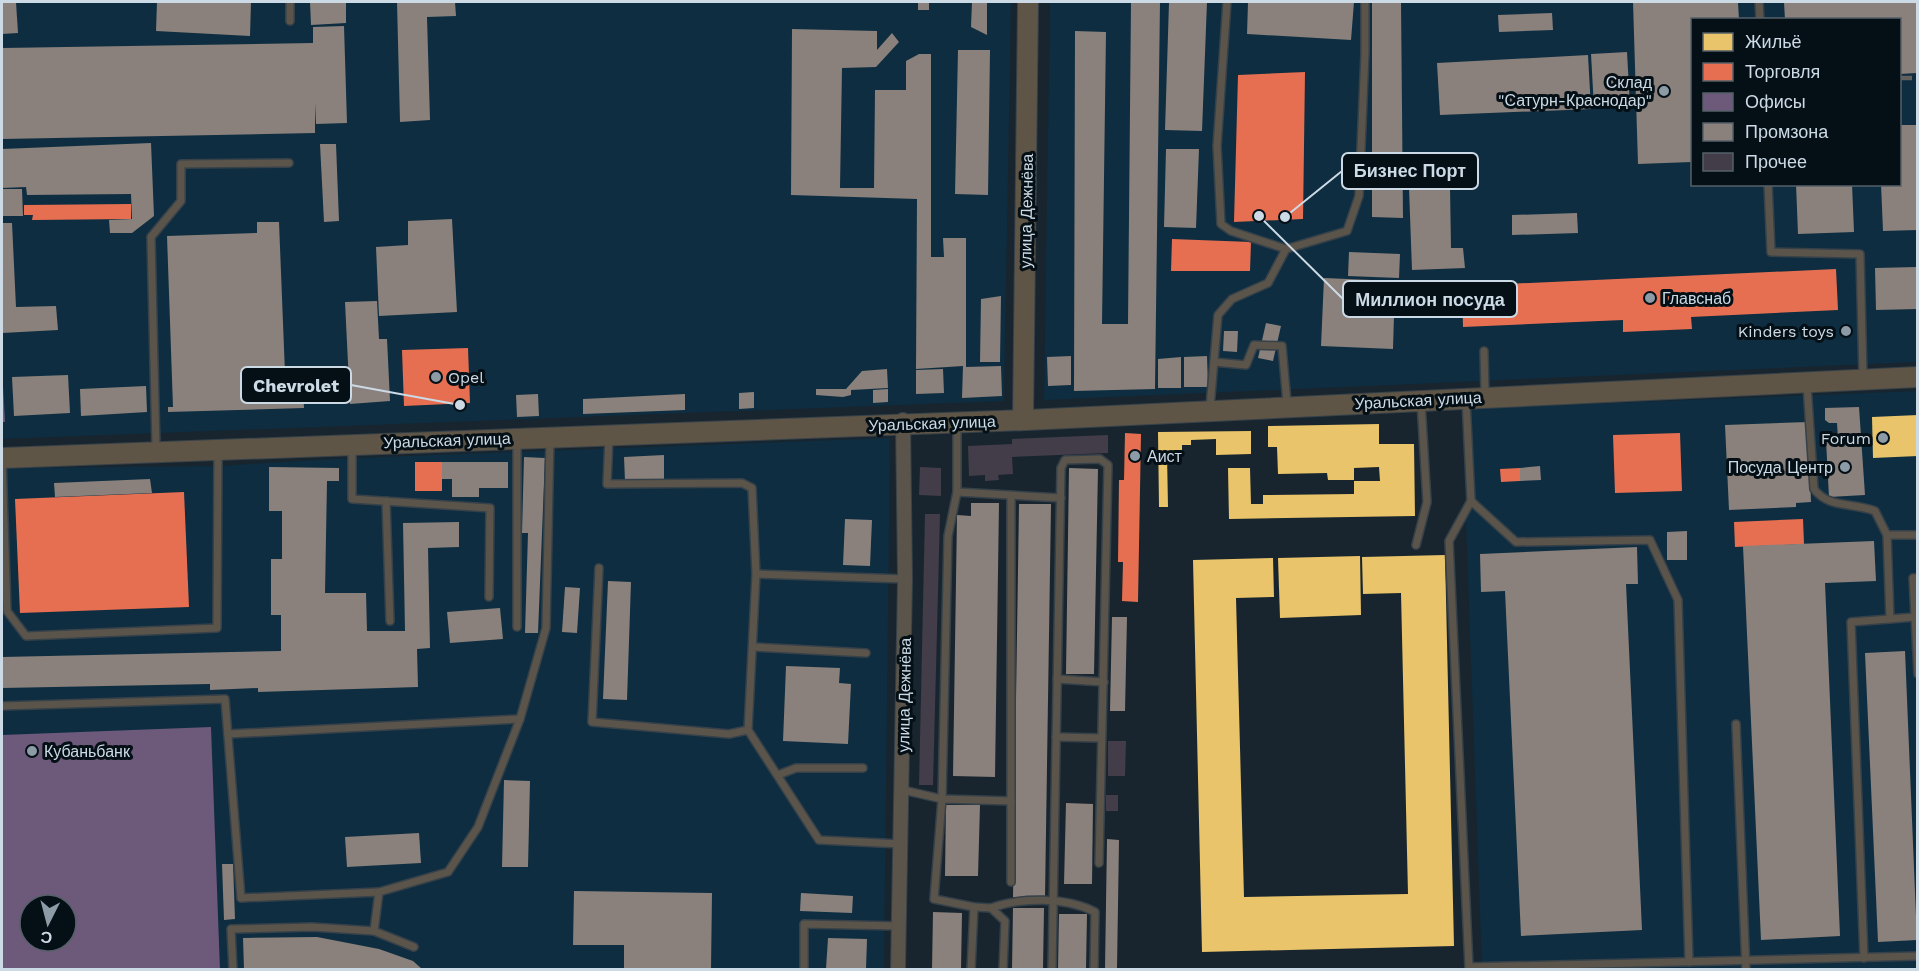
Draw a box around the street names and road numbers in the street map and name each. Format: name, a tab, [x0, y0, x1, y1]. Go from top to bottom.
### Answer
street label: улица Дежнёва	[1016, 153, 1037, 268]
street label: Уральская улица	[1354, 388, 1482, 413]
street label: Уральская улица	[868, 412, 996, 435]
street label: Уральская улица	[383, 429, 511, 452]
street label: улица Дежнёва	[894, 637, 915, 752]

